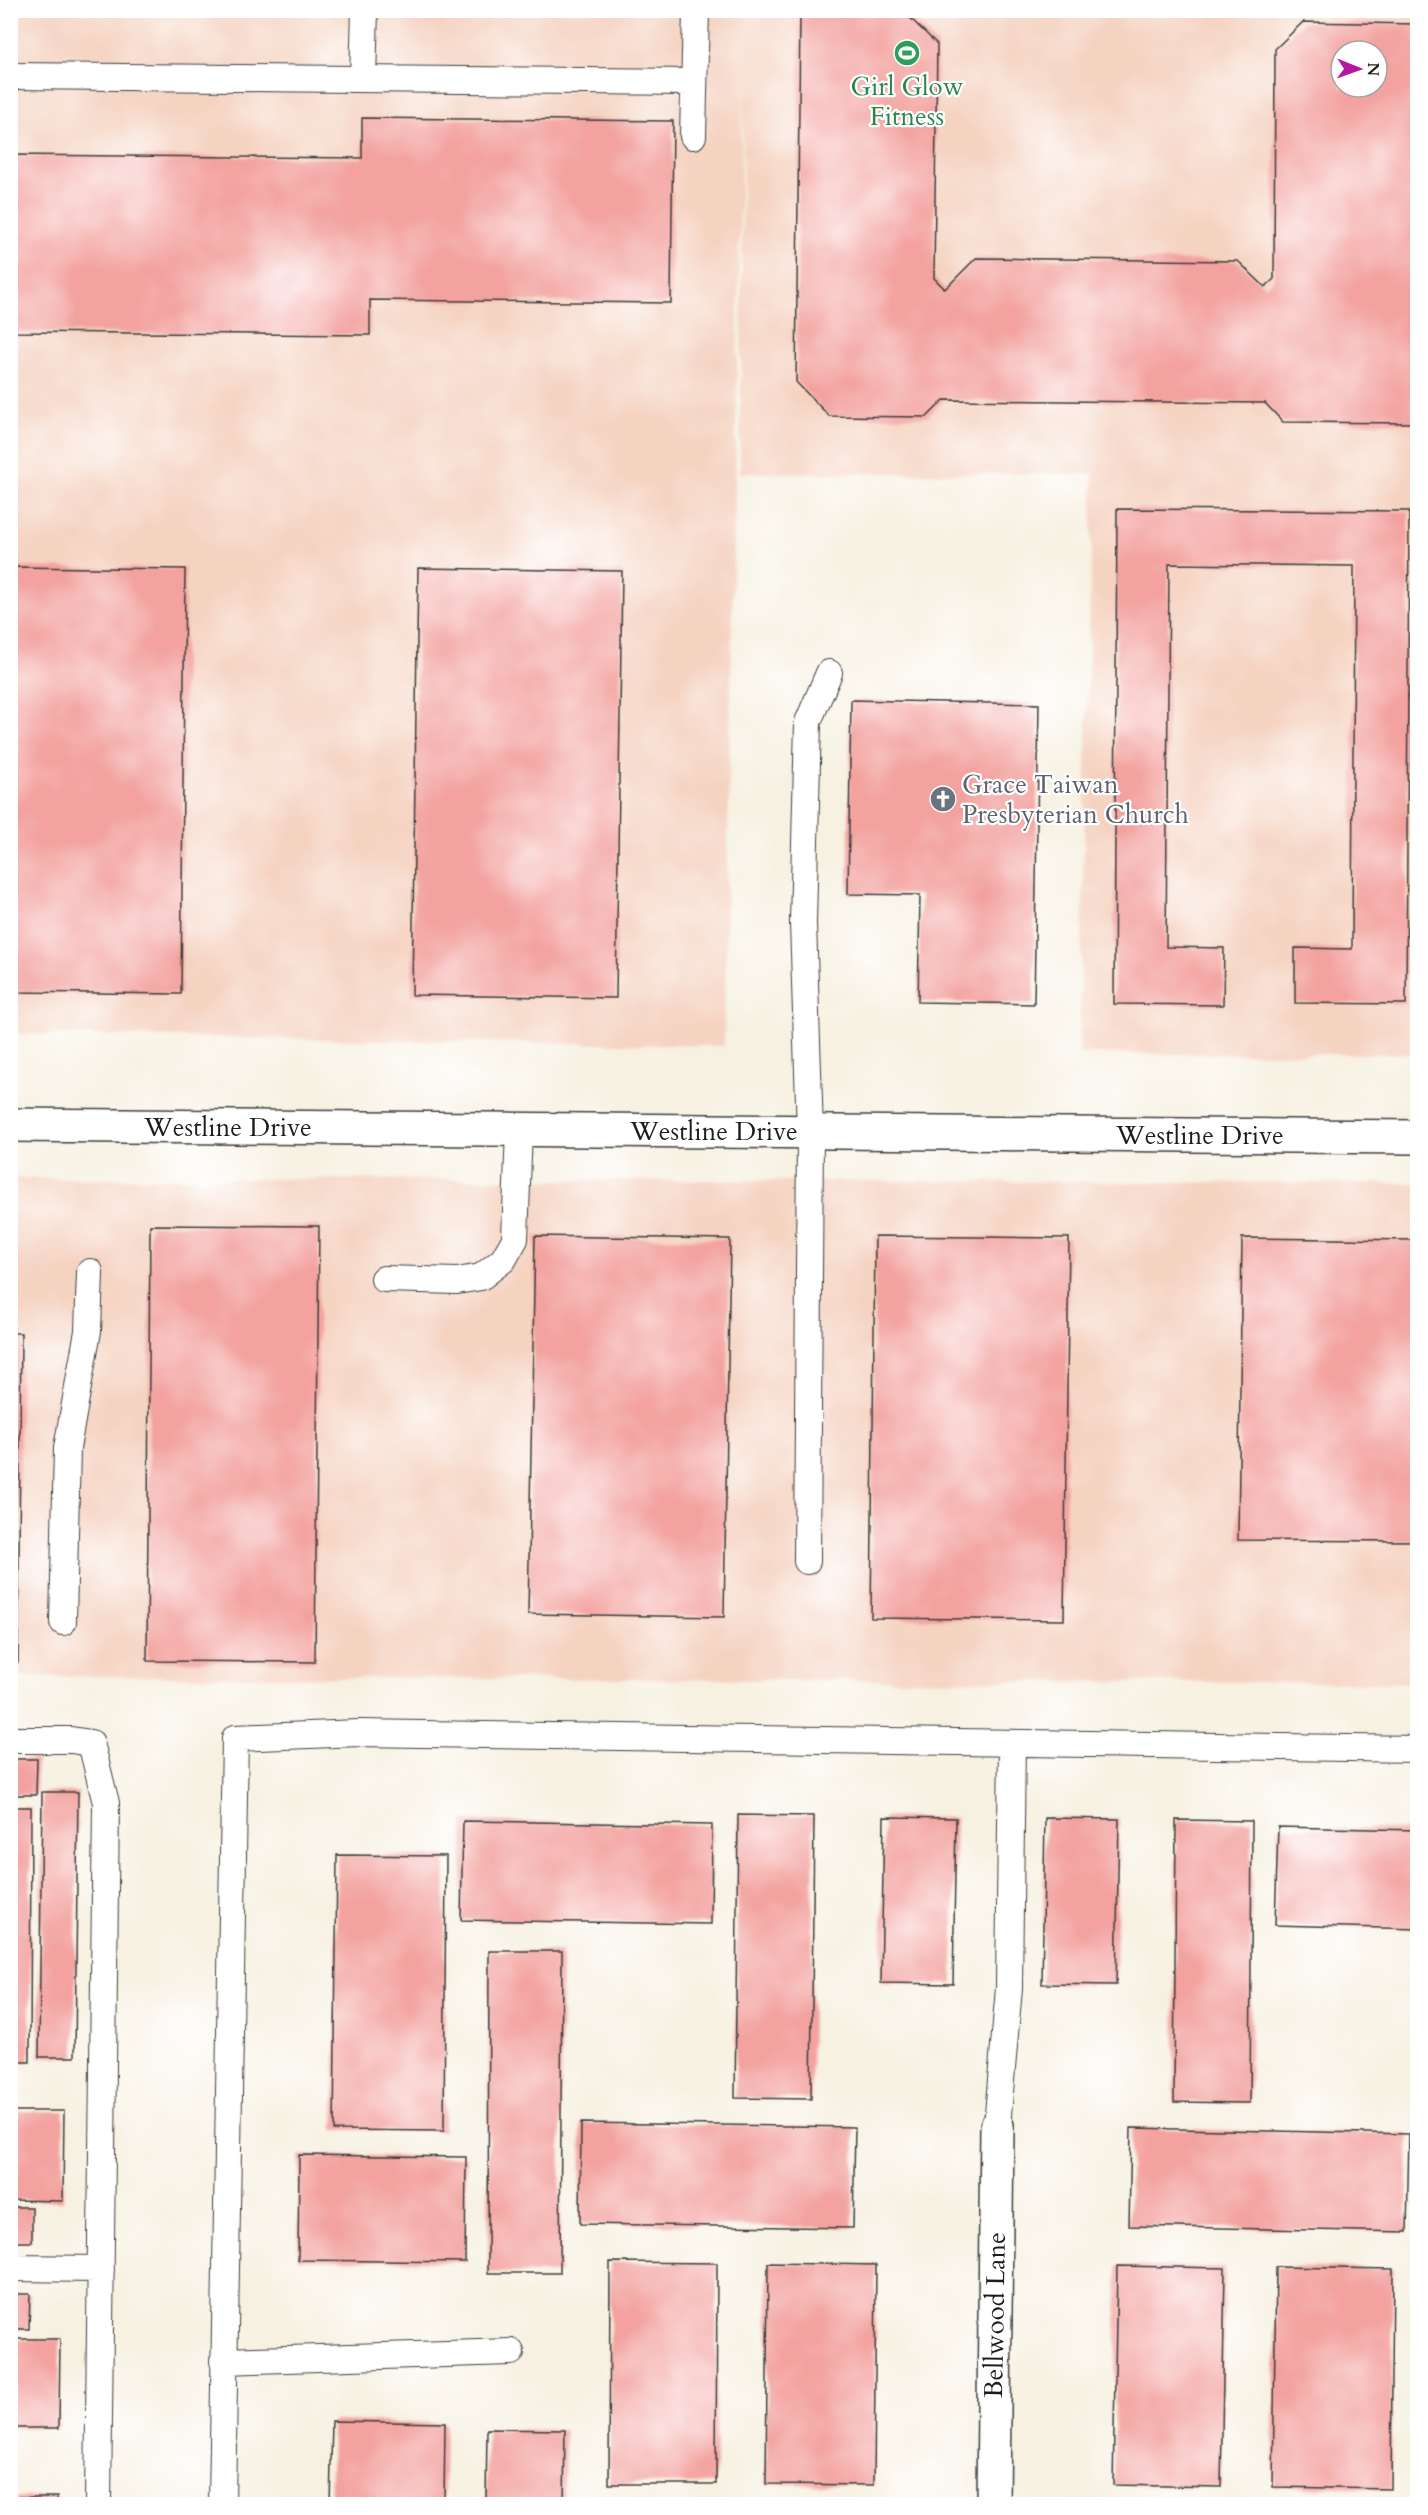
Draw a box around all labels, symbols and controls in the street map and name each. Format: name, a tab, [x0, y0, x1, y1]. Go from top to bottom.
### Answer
sports icon: Girl Glow Fitness	[892, 38, 922, 68]
north arrow	[1329, 39, 1389, 99]
text: N	[1362, 62, 1384, 76]
place label: Girl Glow Fitness	[850, 69, 964, 134]
place label: Grace Taiwan Presbyterian Church	[962, 767, 1189, 832]
church icon: Grace Taiwan Presbyterian Church	[928, 784, 958, 814]
street label: Westline Drive	[143, 1110, 312, 1145]
street label: Westline Drive	[629, 1114, 798, 1149]
street label: Westline Drive	[1115, 1118, 1284, 1153]
street label: Bellwood Lane	[976, 2232, 1014, 2398]

